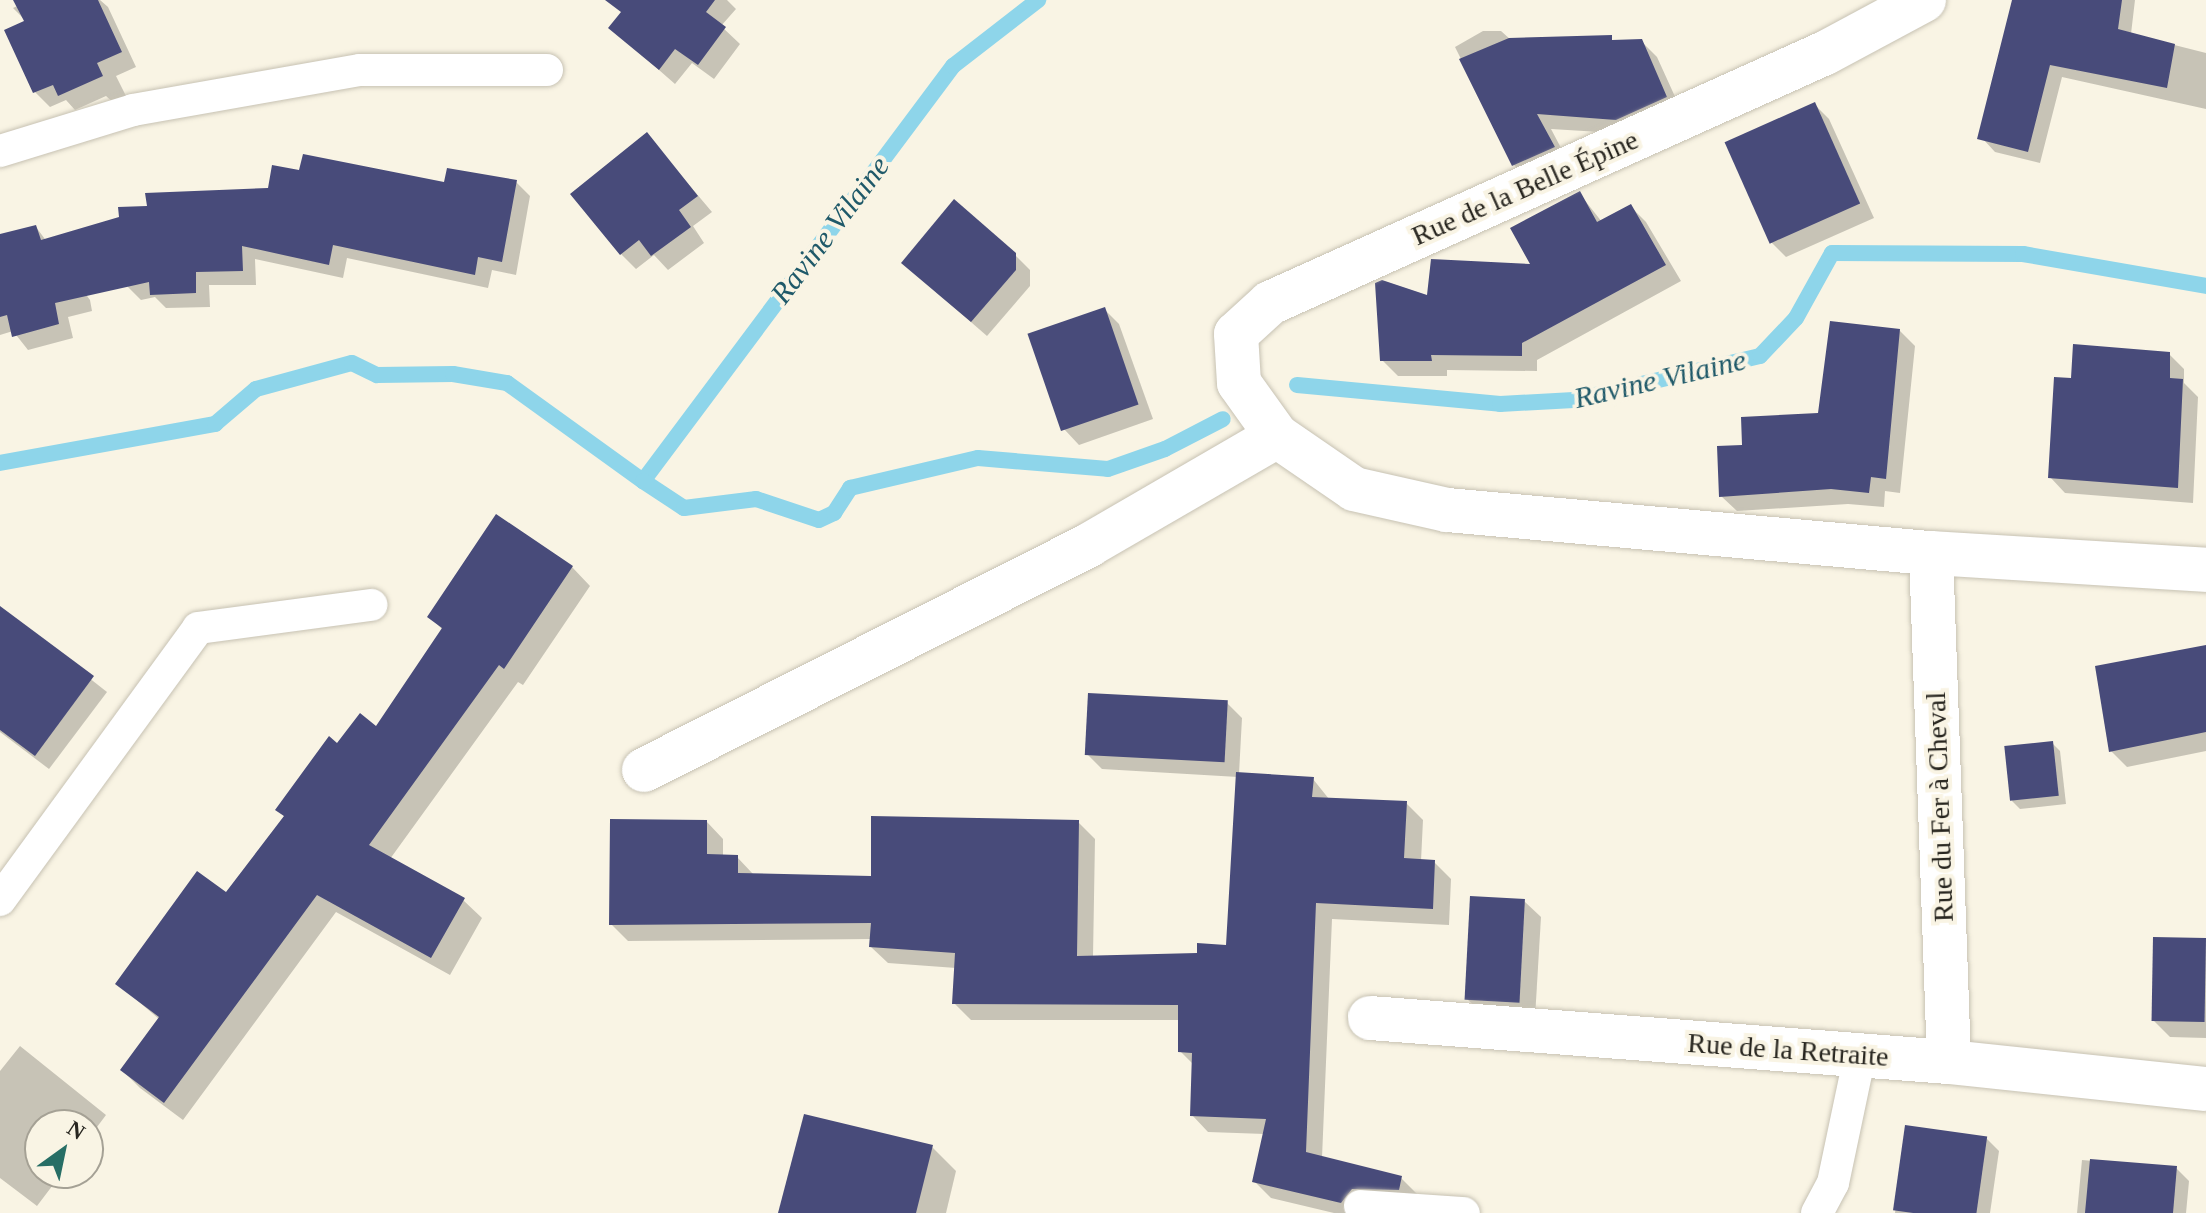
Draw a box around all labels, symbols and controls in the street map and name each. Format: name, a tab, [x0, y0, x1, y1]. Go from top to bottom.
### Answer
street label: Rue de la Belle Épine	[1407, 123, 1643, 253]
water label: Ravine Vilaine	[763, 149, 897, 311]
water label: Ravine Vilaine	[1571, 342, 1749, 416]
street label: Rue du Fer à Cheval	[1919, 691, 1961, 923]
street label: Rue de la Retraite	[1686, 1026, 1890, 1074]
north arrow	[24, 1109, 104, 1189]
text: N	[63, 1115, 90, 1145]

